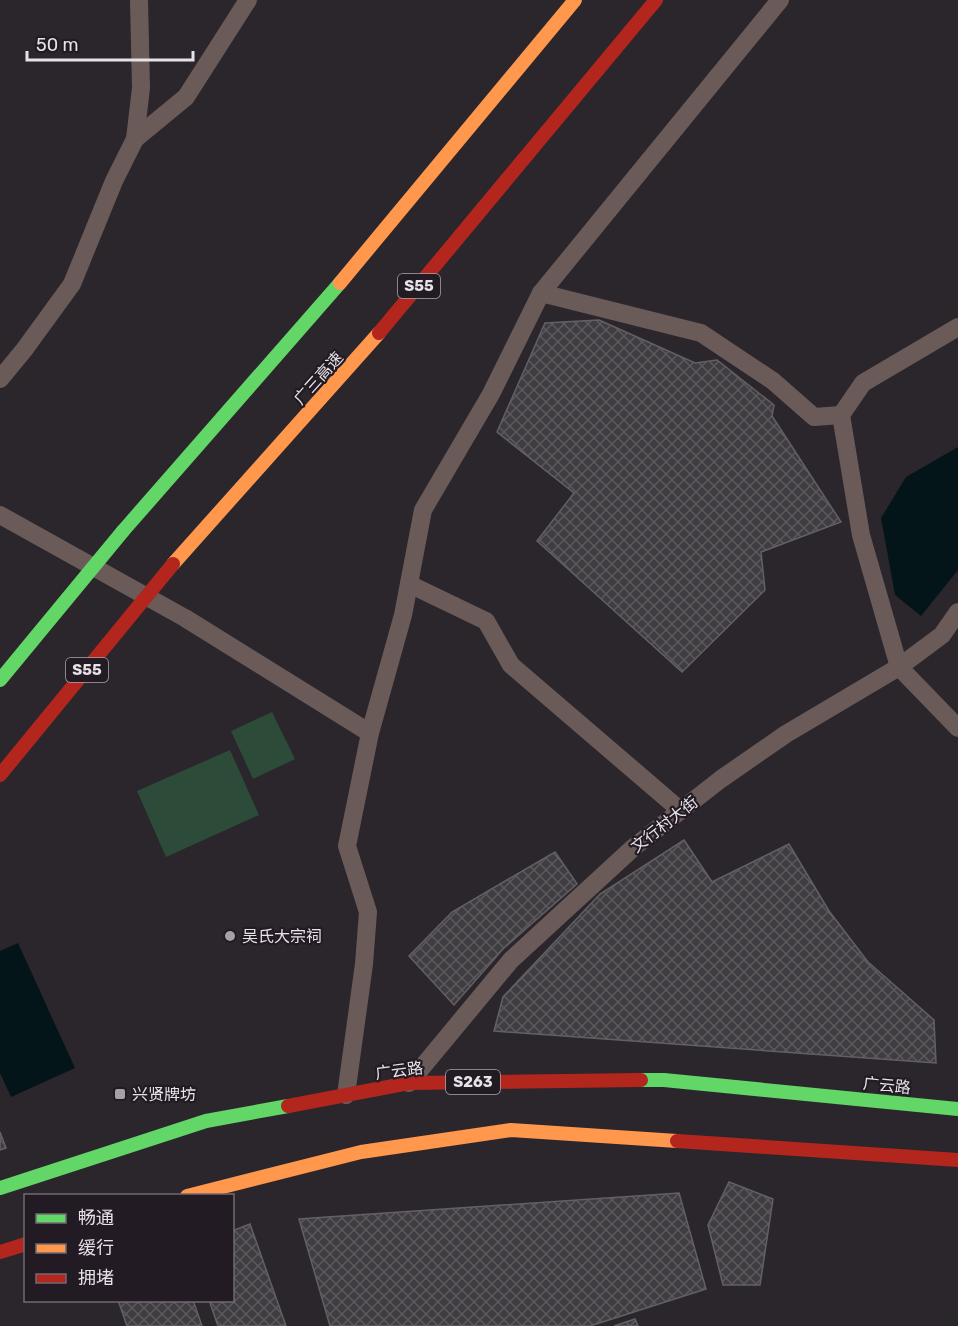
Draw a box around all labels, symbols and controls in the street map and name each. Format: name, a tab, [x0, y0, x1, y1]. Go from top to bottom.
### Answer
scale bar	[27, 24, 194, 62]
text: 50 m	[36, 34, 79, 56]
road number: S55	[398, 274, 440, 298]
street label: 广三高速	[290, 348, 347, 408]
road number: S55	[66, 658, 108, 682]
street label: 文行村大街	[627, 792, 702, 857]
place label: 吴氏大宗祠	[242, 927, 322, 946]
marker: 吴氏大宗祠	[223, 929, 237, 943]
street label: 广云路	[374, 1058, 424, 1083]
road number: S263	[446, 1070, 500, 1094]
street label: 广云路	[862, 1074, 912, 1097]
place label: 兴贤牌坊	[132, 1085, 196, 1104]
marker: 兴贤牌坊	[113, 1087, 127, 1101]
legend	[24, 1194, 234, 1302]
text: 畅通	[78, 1207, 114, 1229]
text: 缓行	[78, 1237, 114, 1259]
text: 拥堵	[78, 1267, 114, 1289]

